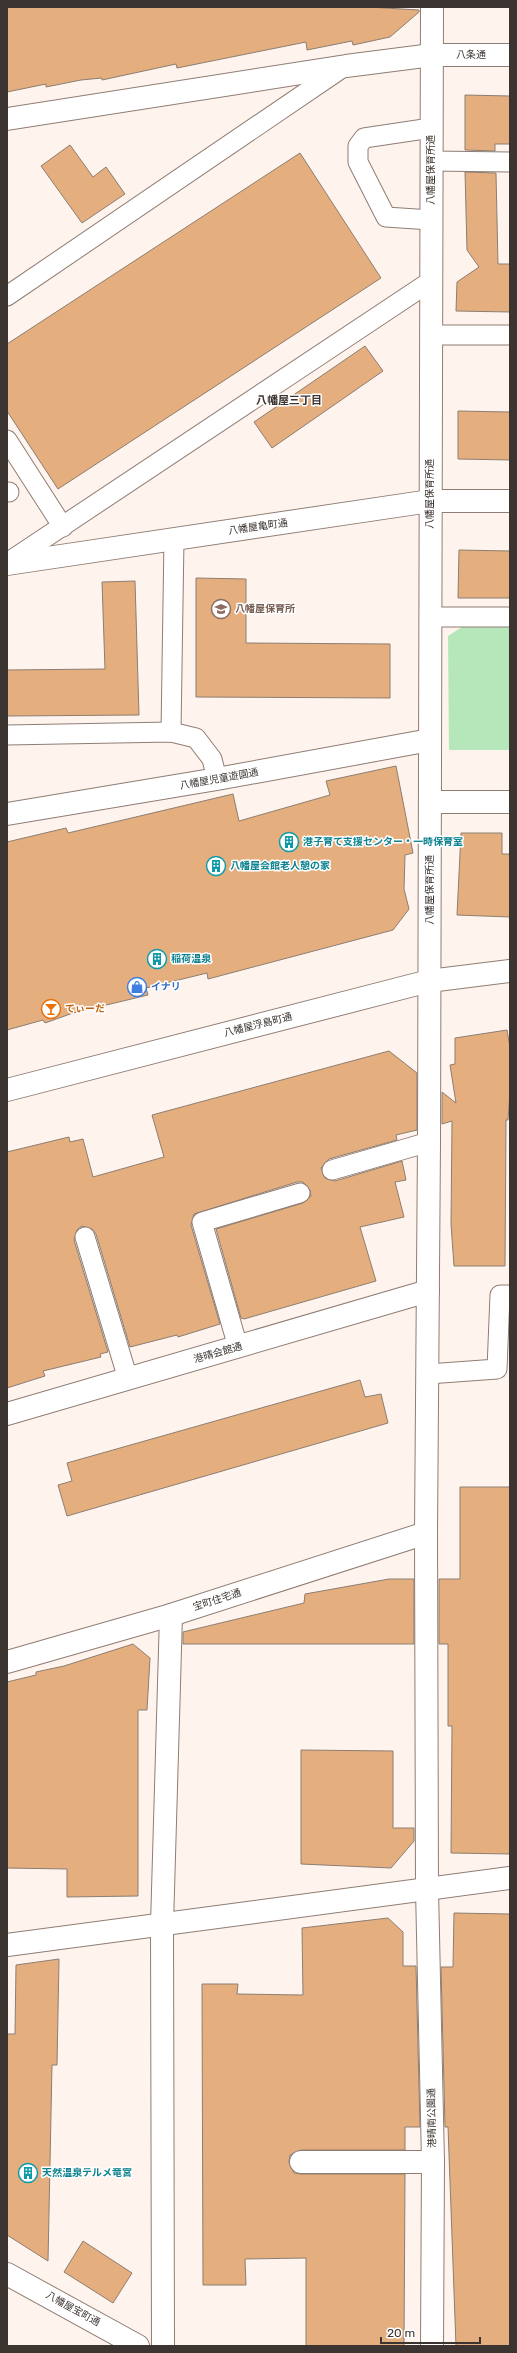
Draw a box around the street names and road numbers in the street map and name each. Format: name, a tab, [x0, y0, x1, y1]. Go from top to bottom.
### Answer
street label: 八条通	[456, 49, 486, 61]
street label: 八幡屋保育所通	[425, 135, 437, 205]
street label: 八幡屋保育所通	[424, 459, 436, 529]
street label: 八幡屋亀町通	[227, 517, 289, 537]
street label: 八幡屋児童遊園通	[179, 766, 259, 792]
street label: 八幡屋保育所通	[424, 855, 436, 925]
street label: 八幡屋浮島町通	[223, 1011, 293, 1039]
street label: 港晴会館通	[192, 1340, 244, 1366]
street label: 宝町住宅通	[191, 1587, 243, 1613]
street label: 港晴南公園通	[425, 2088, 439, 2148]
street label: 八幡屋宝町通	[44, 2289, 102, 2329]

